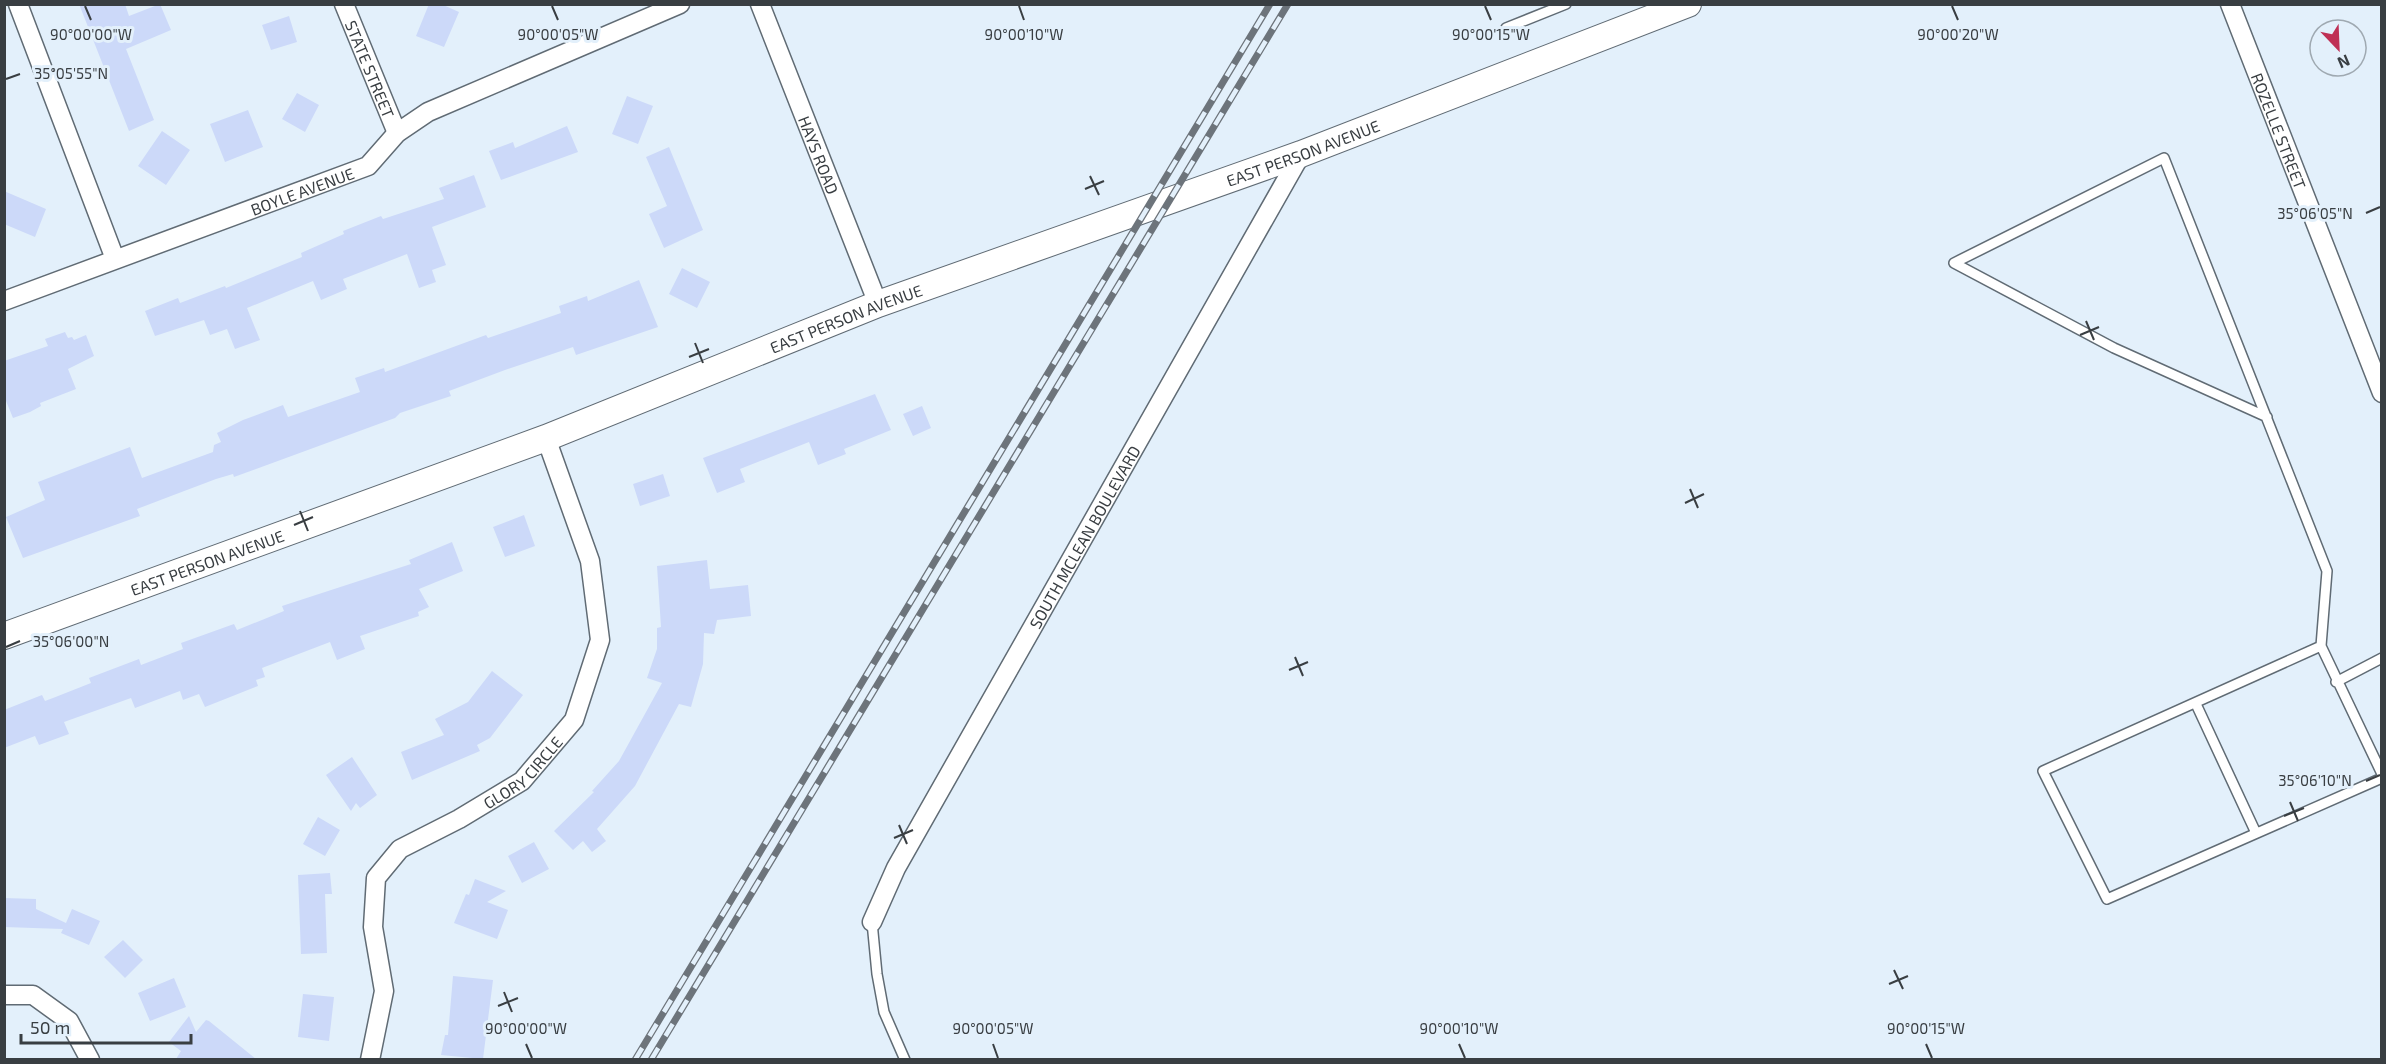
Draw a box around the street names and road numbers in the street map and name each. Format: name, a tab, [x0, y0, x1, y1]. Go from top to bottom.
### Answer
street label: STATE STREET	[342, 17, 399, 120]
street label: ROZELLE STREET	[2248, 70, 2311, 191]
street label: HAYS ROAD	[795, 113, 843, 197]
street label: EAST PERSON AVENUE	[1224, 115, 1382, 189]
street label: BOYLE AVENUE	[248, 163, 357, 218]
street label: EAST PERSON AVENUE	[767, 280, 924, 356]
street label: SOUTH MCLEAN BOULEVARD	[1025, 442, 1143, 632]
street label: EAST PERSON AVENUE	[128, 525, 286, 599]
street label: GLORY CIRCLE	[479, 732, 566, 812]

